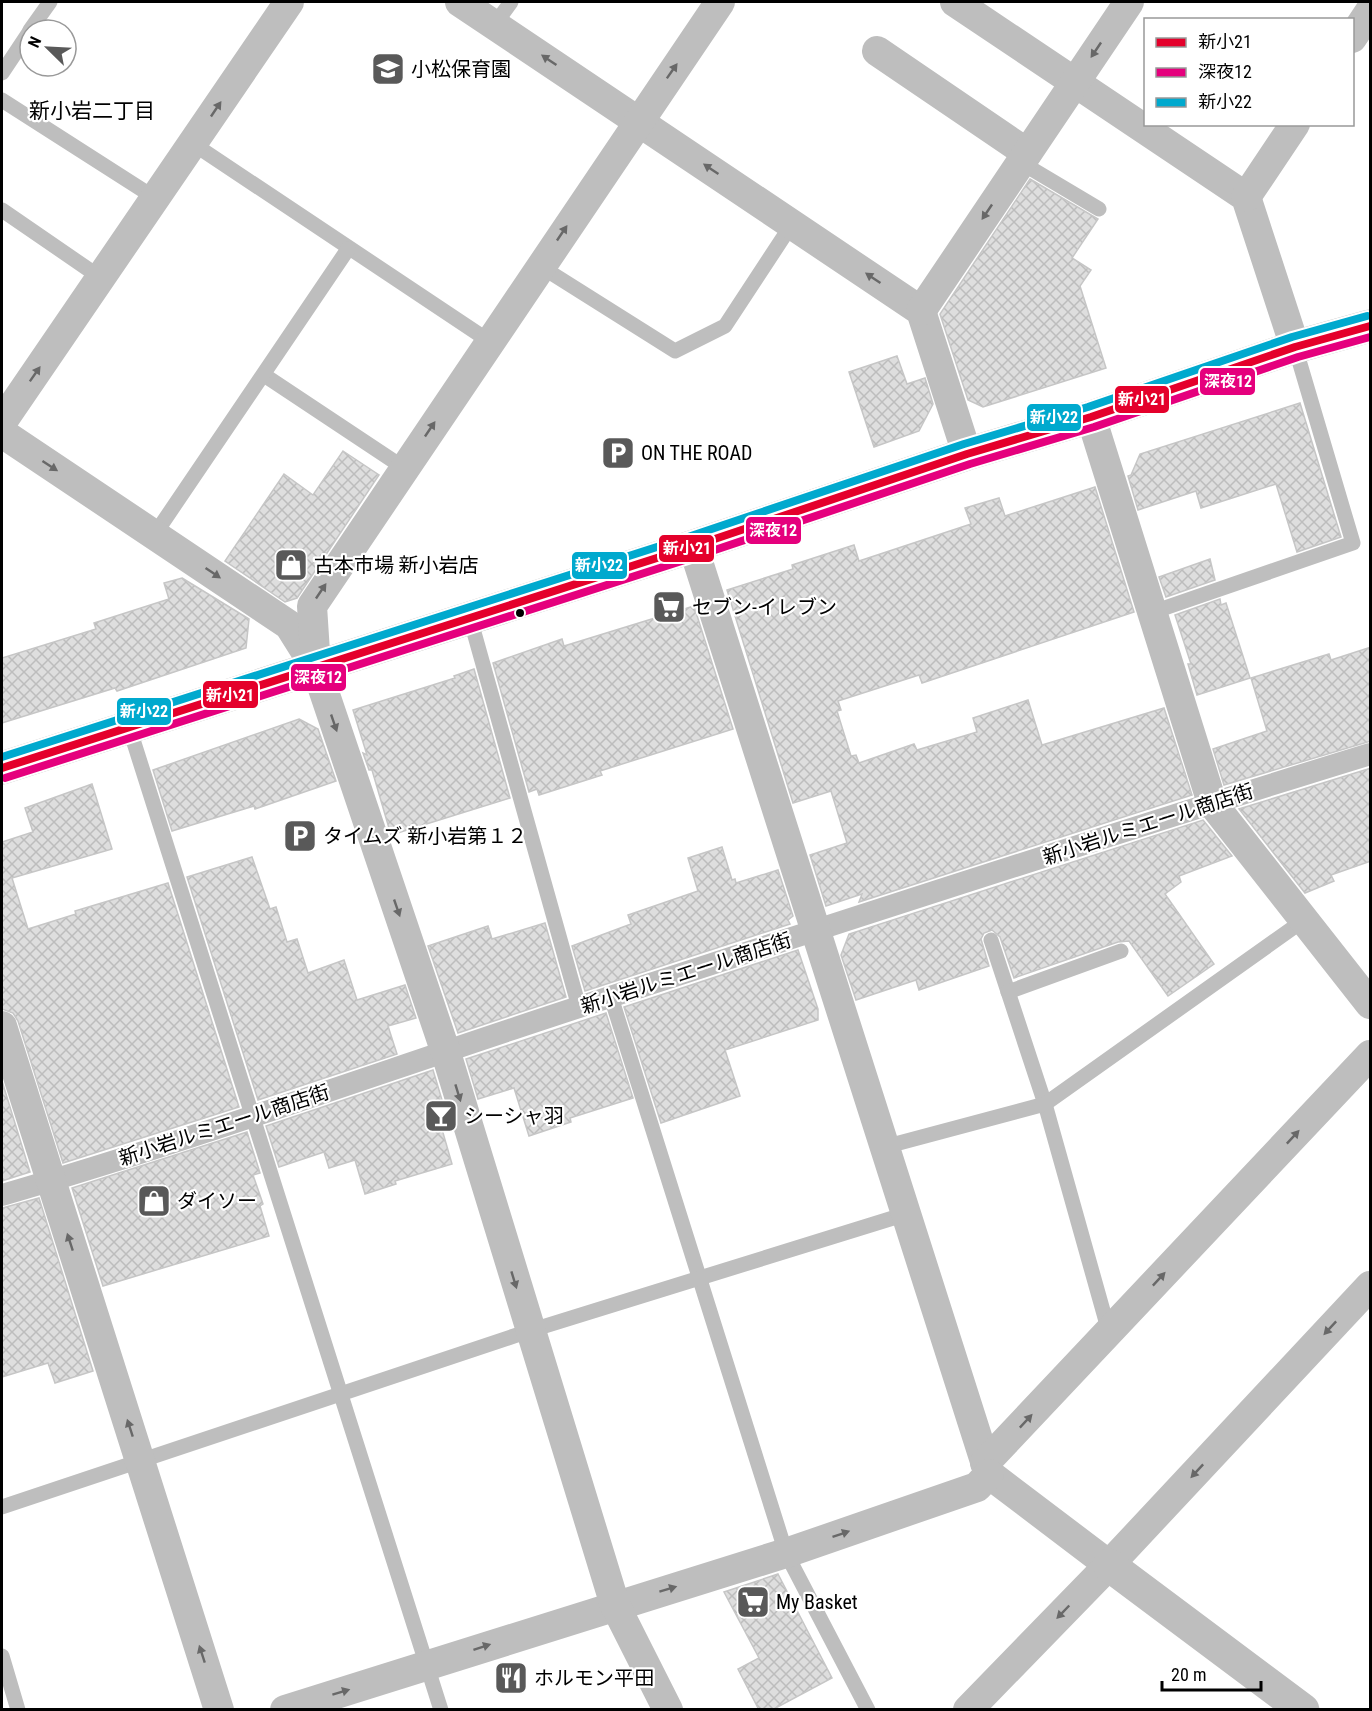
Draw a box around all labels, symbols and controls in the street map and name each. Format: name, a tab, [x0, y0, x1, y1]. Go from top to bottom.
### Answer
north arrow	[18, 18, 78, 78]
legend	[1144, 18, 1354, 126]
text: 新小21	[1198, 31, 1252, 52]
text: N	[24, 34, 45, 50]
one-way arrow	[1091, 42, 1102, 58]
school or university icon: 小松保育園	[370, 51, 406, 87]
one-way arrow	[541, 55, 557, 66]
place label: 小松保育園	[411, 57, 511, 81]
text: 深夜12	[1198, 61, 1252, 82]
one-way arrow	[666, 64, 678, 80]
text: 新小22	[1198, 91, 1252, 112]
district label: 新小岩二丁目	[29, 99, 155, 123]
one-way arrow	[210, 101, 222, 117]
one-way arrow	[703, 164, 719, 175]
one-way arrow	[982, 204, 993, 220]
one-way arrow	[557, 225, 568, 241]
one-way arrow	[865, 273, 881, 284]
one-way arrow	[29, 366, 40, 382]
line badge: 深夜12	[1199, 367, 1256, 396]
text: 深夜12	[1204, 372, 1252, 391]
line badge: 新小21	[1114, 385, 1170, 414]
text: 新小21	[1118, 390, 1166, 409]
line badge: 新小22	[1026, 403, 1082, 432]
text: 新小22	[1030, 408, 1078, 427]
one-way arrow	[424, 422, 436, 438]
parking icon: ON THE ROAD	[600, 435, 636, 471]
place label: ON THE ROAD	[641, 441, 752, 465]
one-way arrow	[42, 460, 58, 471]
line badge: 深夜12	[745, 516, 802, 545]
text: 深夜12	[749, 521, 797, 540]
line badge: 新小21	[658, 534, 715, 563]
text: 新小21	[663, 539, 711, 558]
shop icon: 古本市場 新小岩店	[273, 547, 309, 583]
line badge: 新小22	[571, 551, 628, 580]
place label: 古本市場 新小岩店	[314, 553, 479, 577]
text: 新小22	[575, 556, 623, 575]
one-way arrow	[205, 567, 221, 578]
one-way arrow	[315, 584, 327, 600]
supermarket icon: セブン-イレブン	[651, 589, 687, 625]
place label: セブン-イレブン	[692, 595, 837, 619]
unlabelled marker	[514, 607, 526, 619]
line badge: 深夜12	[290, 663, 347, 692]
text: 深夜12	[294, 668, 342, 687]
line badge: 新小21	[202, 680, 259, 709]
text: 新小21	[206, 686, 254, 705]
line badge: 新小22	[116, 697, 172, 726]
text: 新小22	[120, 702, 168, 721]
one-way arrow	[329, 714, 339, 732]
street label: 新小岩ルミエール商店街	[1040, 779, 1256, 869]
parking icon: タイムズ 新小岩第１２	[282, 818, 318, 854]
place label: タイムズ 新小岩第１２	[323, 824, 527, 848]
one-way arrow	[392, 899, 402, 917]
street label: 新小岩ルミエール商店街	[578, 928, 794, 1018]
street label: 新小岩ルミエール商店街	[116, 1080, 332, 1170]
one-way arrow	[454, 1084, 463, 1102]
bar icon: シーシャ羽	[423, 1098, 459, 1134]
place label: シーシャ羽	[464, 1104, 564, 1128]
one-way arrow	[1286, 1130, 1299, 1145]
shop icon: ダイソー	[136, 1183, 172, 1219]
place label: ダイソー	[177, 1189, 257, 1213]
one-way arrow	[65, 1233, 75, 1251]
one-way arrow	[510, 1271, 519, 1289]
one-way arrow	[1152, 1272, 1166, 1286]
one-way arrow	[1324, 1321, 1338, 1335]
one-way arrow	[1018, 1414, 1032, 1428]
one-way arrow	[124, 1419, 134, 1437]
one-way arrow	[1190, 1463, 1204, 1478]
one-way arrow	[832, 1528, 850, 1538]
one-way arrow	[659, 1584, 677, 1593]
supermarket icon: My Basket	[735, 1584, 771, 1620]
place label: My Basket	[776, 1590, 858, 1614]
one-way arrow	[1056, 1605, 1070, 1620]
one-way arrow	[473, 1642, 491, 1651]
one-way arrow	[196, 1645, 206, 1663]
scale bar	[1162, 1654, 1261, 1692]
restaurant icon: ホルモン平田	[493, 1660, 529, 1696]
text: 20 m	[1171, 1664, 1206, 1685]
place label: ホルモン平田	[534, 1666, 654, 1690]
one-way arrow	[332, 1687, 350, 1696]

